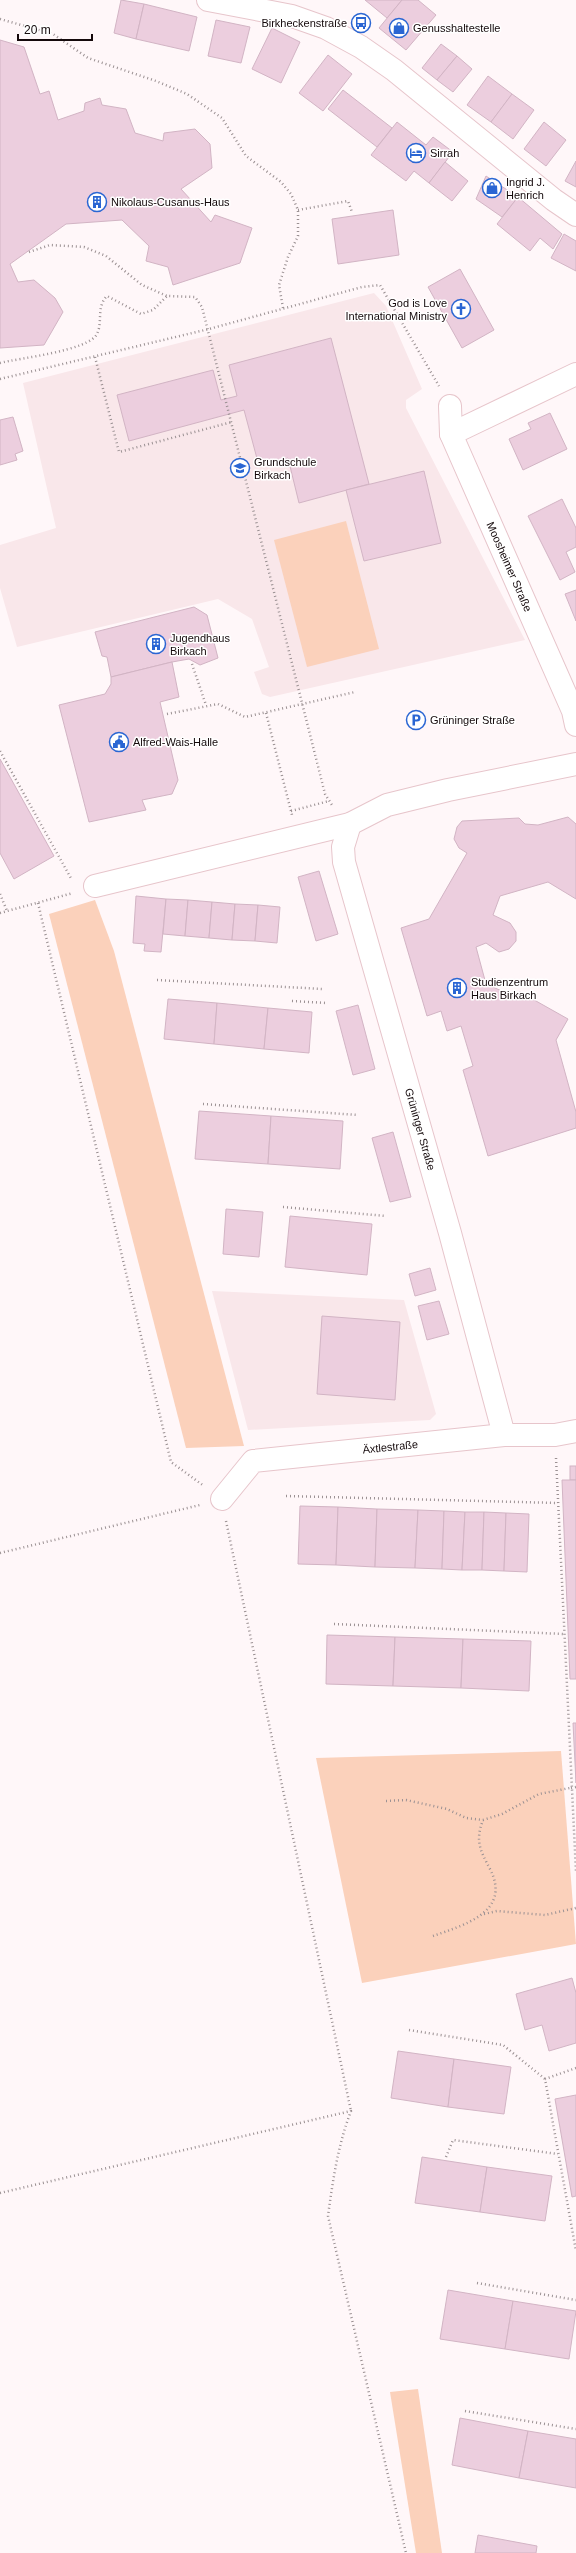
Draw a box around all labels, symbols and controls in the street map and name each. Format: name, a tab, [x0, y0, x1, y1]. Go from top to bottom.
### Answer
bus stop icon: Birkheckenstraße	[350, 12, 372, 34]
scale bar	[18, 16, 92, 42]
place label: Birkheckenstraße	[261, 17, 347, 29]
shop icon: Genusshaltestelle	[388, 17, 410, 39]
place label: Genusshaltestelle	[413, 22, 500, 34]
text: 20 m	[24, 23, 51, 37]
hotel icon: Sirrah	[405, 142, 427, 164]
place label: Sirrah	[430, 147, 459, 159]
place label: Ingrid J. Henrich	[506, 176, 545, 201]
shop icon: Ingrid J. Henrich	[481, 177, 503, 199]
building icon: Nikolaus-Cusanus-Haus	[86, 191, 108, 213]
place label: Nikolaus-Cusanus-Haus	[111, 196, 230, 208]
place label: God is Love International Ministry	[346, 297, 447, 322]
church icon: God is Love International Ministry	[450, 298, 472, 320]
place label: Grundschule Birkach	[254, 456, 316, 481]
school or university icon: Grundschule Birkach	[229, 457, 251, 479]
street label: Moosheimer Straße	[484, 520, 534, 613]
place label: Jugendhaus Birkach	[170, 632, 230, 657]
building icon: Jugendhaus Birkach	[145, 633, 167, 655]
parking icon: Grüninger Straße	[405, 709, 427, 731]
place label: Grüninger Straße	[430, 714, 515, 726]
public building icon: Alfred-Wais-Halle	[108, 731, 130, 753]
place label: Alfred-Wais-Halle	[133, 736, 218, 748]
place label: Studienzentrum Haus Birkach	[471, 976, 548, 1001]
building icon: Studienzentrum Haus Birkach	[446, 977, 468, 999]
street label: Grüninger Straße	[403, 1087, 438, 1172]
street label: Äxtlestraße	[362, 1438, 419, 1456]

